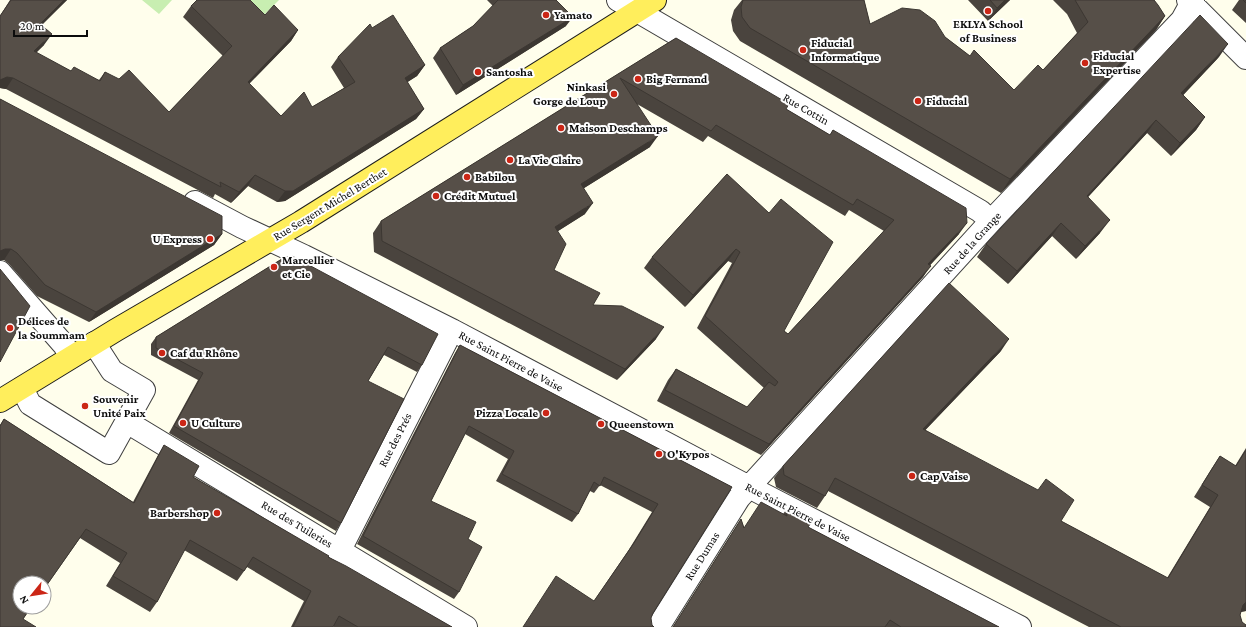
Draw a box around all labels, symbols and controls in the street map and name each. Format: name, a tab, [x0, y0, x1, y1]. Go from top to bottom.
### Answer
marker: EKLYA School of Business	[983, 6, 993, 16]
place label: Yamato	[554, 8, 592, 22]
marker: Yamato	[541, 10, 551, 20]
scale bar	[14, 12, 87, 38]
place label: EKLYA School of Business	[953, 17, 1023, 45]
text: 20 m	[20, 19, 45, 33]
place label: Fiducial Informatique	[811, 36, 880, 64]
marker: Fiducial Informatique	[798, 45, 808, 55]
place label: Fiducial Expertise	[1093, 49, 1141, 77]
marker: Fiducial Expertise	[1080, 58, 1090, 68]
place label: Santosha	[486, 65, 533, 79]
marker: Santosha	[473, 67, 483, 77]
place label: Big Fernand	[646, 72, 708, 86]
marker: Big Fernand	[633, 74, 643, 84]
place label: Ninkasi Gorge de Loup	[533, 80, 607, 108]
marker: Ninkasi Gorge de Loup	[609, 89, 619, 99]
street label: Rue Cottin	[780, 90, 832, 128]
place label: Fiducial	[926, 94, 968, 108]
marker: Fiducial	[913, 96, 923, 106]
place label: Maison Deschamps	[569, 121, 668, 135]
marker: Maison Deschamps	[556, 123, 566, 133]
place label: La Vie Claire	[518, 153, 582, 167]
marker: La Vie Claire	[505, 155, 515, 165]
street label: Rue Sergent Michel Berthet	[271, 164, 390, 243]
place label: Babilou	[475, 170, 515, 184]
marker: Babilou	[462, 172, 472, 182]
place label: Crédit Mutuel	[444, 189, 516, 203]
marker: Crédit Mutuel	[431, 191, 441, 201]
street label: Rue de la Grange	[940, 209, 1004, 277]
place label: U Express	[152, 232, 202, 246]
marker: U Express	[205, 234, 215, 244]
place label: Marcellier et Cie	[282, 253, 335, 281]
marker: Marcellier et Cie	[269, 262, 279, 272]
place label: Délices de la Soummam	[18, 314, 86, 342]
marker: Délices de la Soummam	[5, 323, 15, 333]
street label: Rue Saint Pierre de Vaise	[456, 327, 566, 395]
place label: Caf du Rhône	[170, 346, 238, 360]
marker: Caf du Rhône	[157, 348, 167, 358]
place label: Souvenir Unité Paix	[93, 392, 146, 420]
marker: Souvenir Unité Paix	[80, 401, 90, 411]
place label: Pizza Locale	[476, 406, 538, 420]
marker: Pizza Locale	[541, 408, 551, 418]
street label: Rue des Prés	[375, 410, 415, 469]
place label: U Culture	[191, 416, 241, 430]
place label: Queenstown	[609, 417, 674, 431]
marker: U Culture	[178, 418, 188, 428]
marker: Queenstown	[596, 419, 606, 429]
place label: O'Kypos	[667, 447, 709, 461]
marker: O'Kypos	[654, 449, 664, 459]
place label: Cap Vaise	[920, 469, 969, 483]
marker: Cap Vaise	[907, 471, 917, 481]
street label: Rue Saint Pierre de Vaise	[743, 479, 853, 545]
street label: Rue des Tuileries	[259, 497, 335, 551]
place label: Barbershop	[150, 506, 209, 520]
marker: Barbershop	[212, 508, 222, 518]
street label: Rue Dumas	[682, 529, 723, 583]
north arrow	[12, 575, 52, 615]
text: N	[16, 593, 30, 606]

